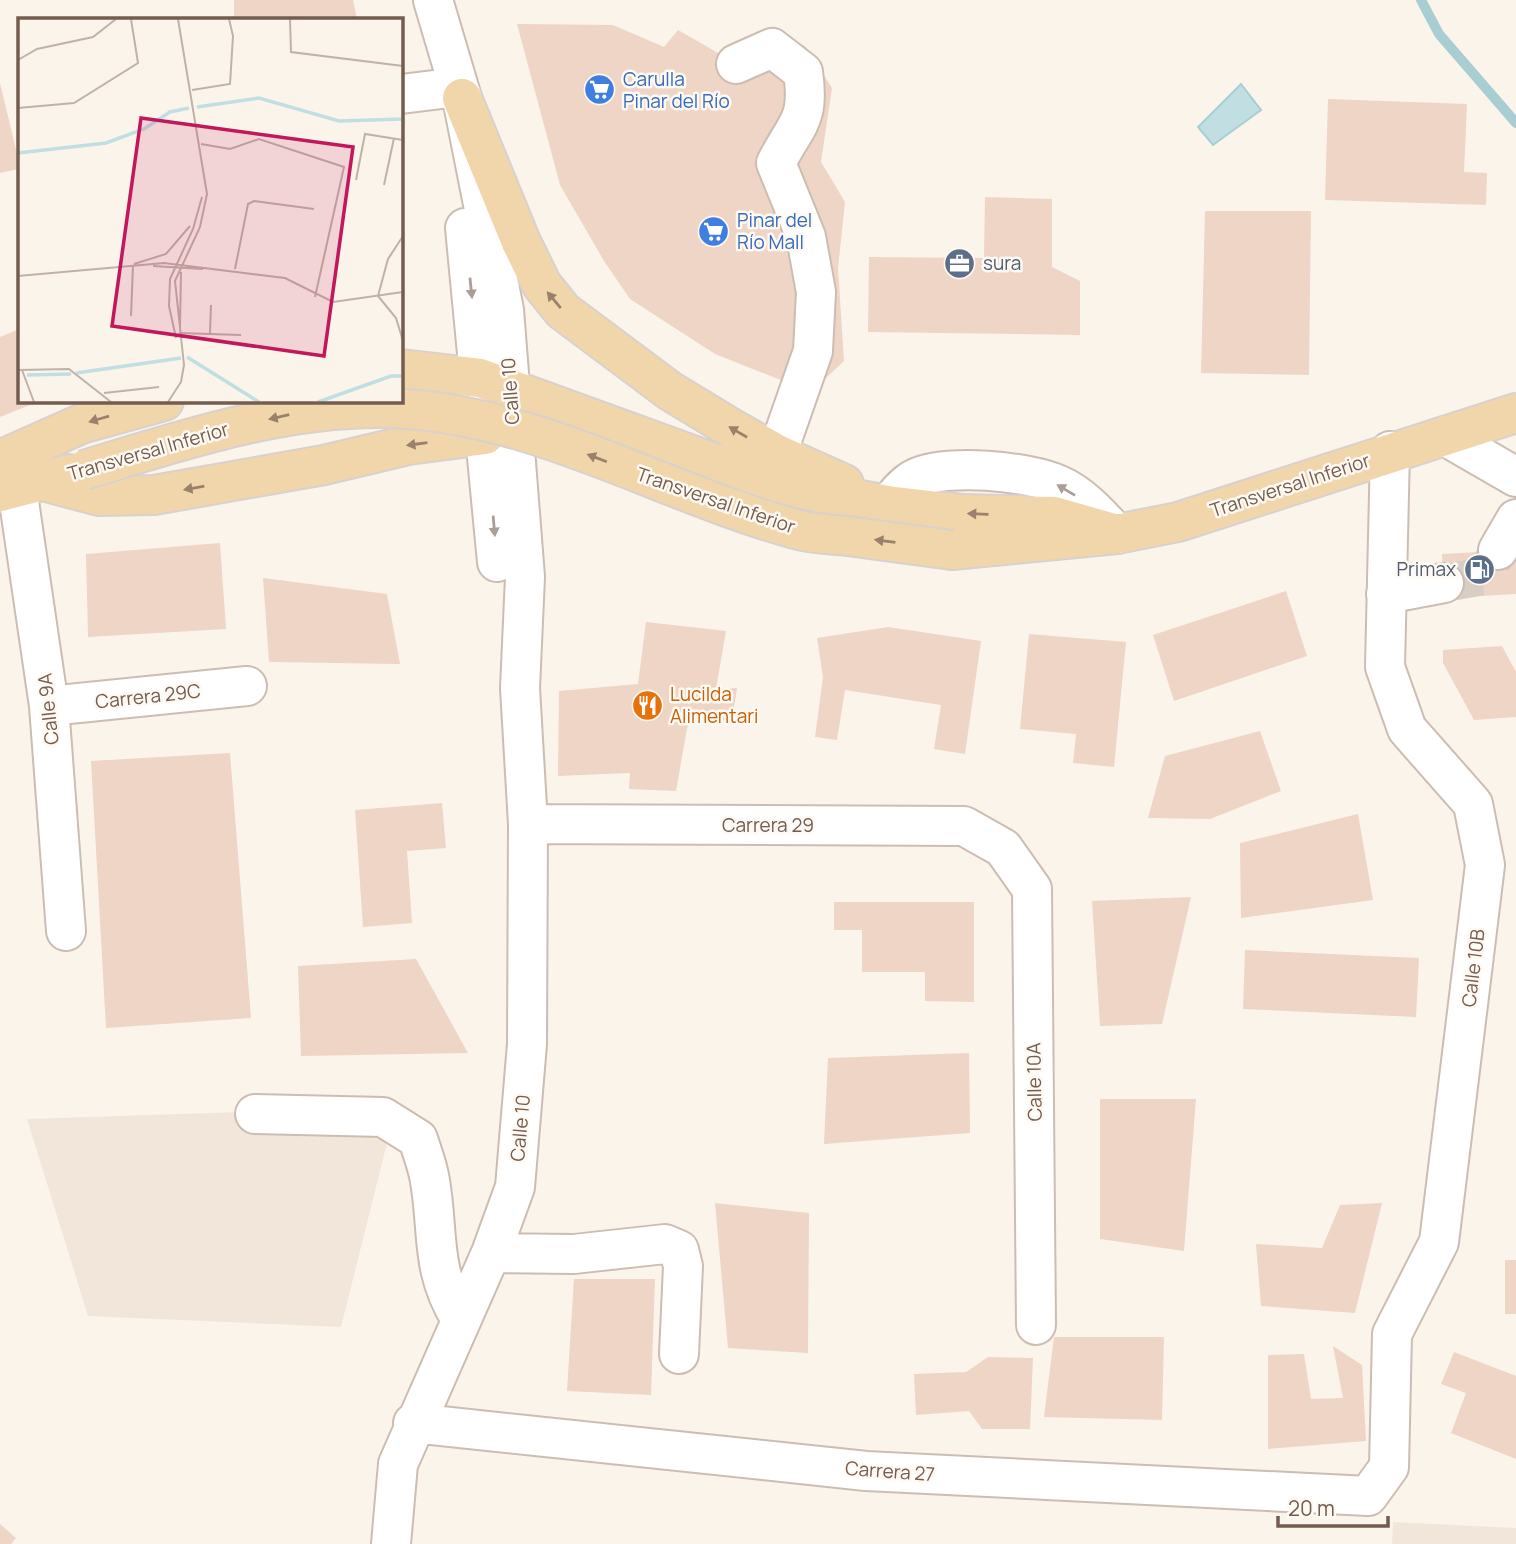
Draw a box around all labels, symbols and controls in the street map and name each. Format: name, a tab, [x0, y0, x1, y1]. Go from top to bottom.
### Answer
inset map	[18, 18, 402, 402]
place label: Carulla Pinar del Río	[623, 66, 730, 114]
supermarket icon: Carulla Pinar del Río	[583, 73, 617, 107]
place label: Pinar del Río Mall	[737, 207, 812, 255]
supermarket icon: Pinar del Río Mall	[697, 214, 731, 248]
office icon: sura	[943, 246, 977, 280]
place label: sura	[983, 250, 1021, 276]
one-way arrow	[466, 277, 477, 299]
one-way arrow	[547, 291, 562, 308]
street label: Calle 10	[495, 357, 525, 425]
one-way arrow	[268, 411, 290, 422]
one-way arrow	[88, 415, 109, 425]
street label: Transversal Inferior	[64, 416, 232, 486]
one-way arrow	[728, 426, 748, 438]
one-way arrow	[406, 439, 428, 450]
street label: Transversal Inferior	[1207, 447, 1373, 523]
one-way arrow	[586, 452, 607, 463]
street label: Transversal Inferior	[633, 461, 799, 539]
one-way arrow	[183, 482, 205, 493]
one-way arrow	[1056, 484, 1075, 496]
one-way arrow	[966, 508, 988, 520]
one-way arrow	[489, 516, 500, 538]
one-way arrow	[873, 536, 895, 547]
fuel station icon: Primax	[1462, 552, 1496, 586]
place label: Primax	[1397, 556, 1456, 582]
street label: Calle 9A	[31, 672, 65, 746]
street label: Carrera 29C	[94, 678, 202, 714]
place label: Lucilda Alimentari	[670, 681, 759, 729]
restaurant icon: Lucilda Alimentari	[630, 688, 664, 722]
street label: Carrera 29	[722, 812, 814, 838]
street label: Calle 10B	[1455, 927, 1491, 1009]
street label: Calle 10A	[1020, 1042, 1048, 1122]
street label: Calle 10	[504, 1094, 536, 1162]
street label: Carrera 27	[844, 1455, 936, 1487]
scale bar	[1278, 1484, 1388, 1528]
text: 20 m	[1288, 1494, 1335, 1522]

